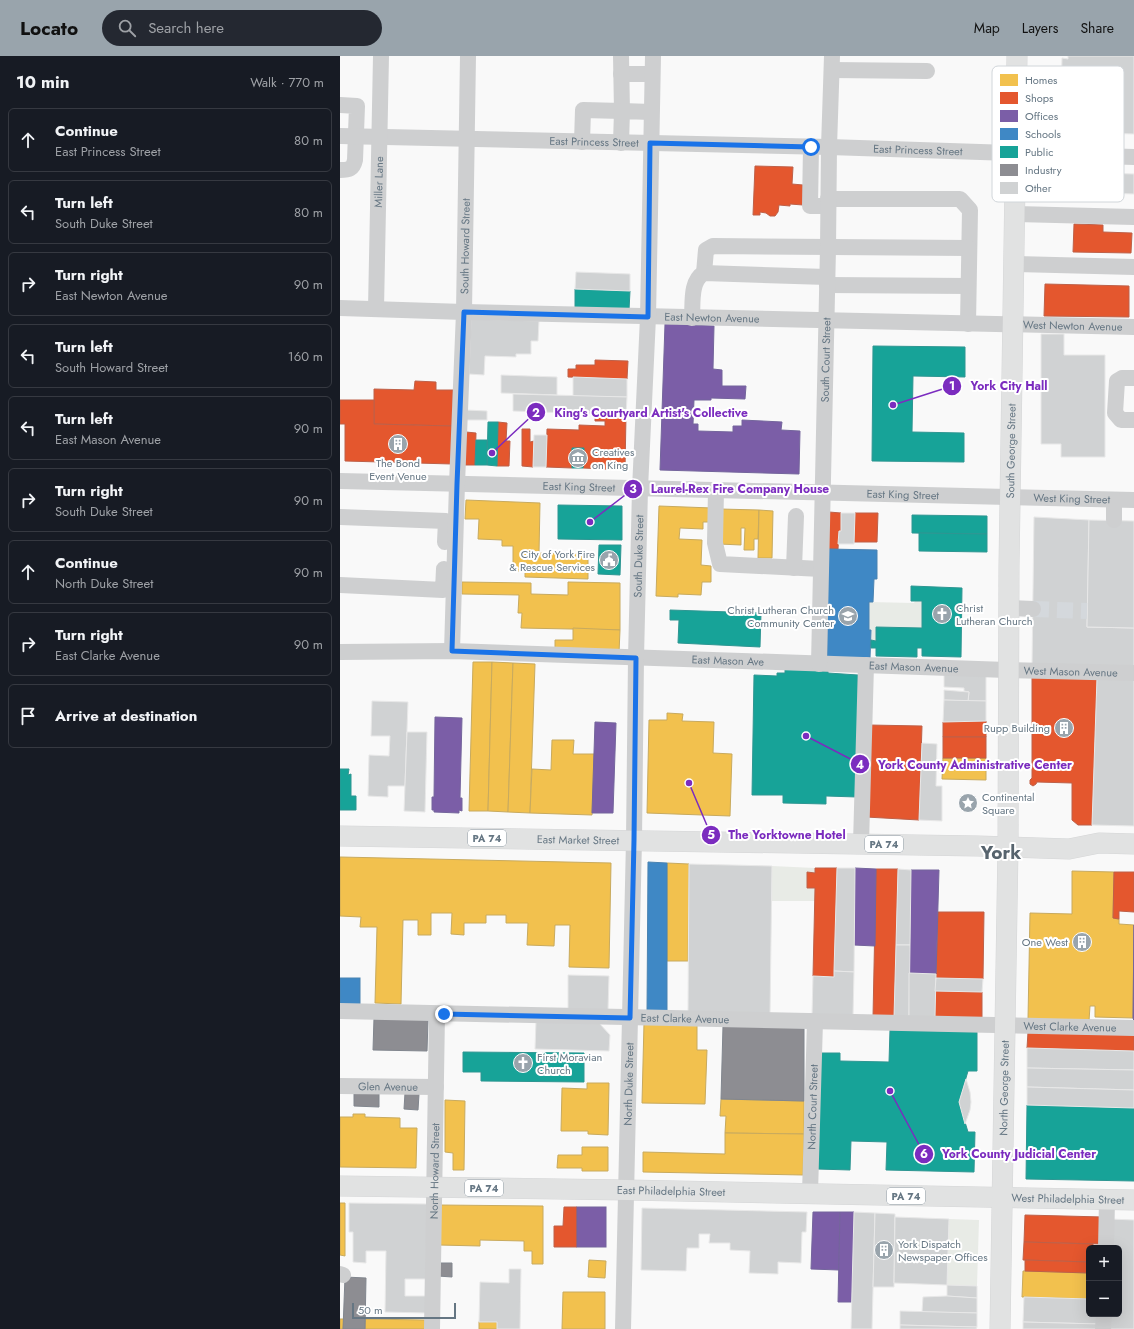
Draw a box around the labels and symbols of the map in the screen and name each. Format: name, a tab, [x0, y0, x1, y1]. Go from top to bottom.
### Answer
legend	[992, 66, 1124, 202]
text: Homes	[1025, 72, 1058, 88]
text: Shops	[1025, 90, 1054, 106]
text: Offices	[1025, 108, 1059, 124]
text: Schools	[1025, 126, 1062, 142]
street label: East Princess Street	[549, 133, 639, 151]
route start	[802, 138, 820, 156]
street label: East Princess Street	[873, 140, 963, 159]
text: Public	[1025, 144, 1054, 160]
street label: Miller Lane	[370, 156, 387, 208]
text: Industry	[1025, 162, 1062, 178]
text: Other	[1025, 180, 1052, 196]
street label: South Howard Street	[456, 198, 474, 294]
street label: East Newton Avenue	[664, 308, 760, 327]
street label: South Court Street	[817, 317, 834, 403]
street label: West Newton Avenue	[1023, 317, 1123, 335]
callout: York City Hall	[942, 374, 1055, 398]
text: 1	[949, 377, 955, 395]
text: York City Hall	[969, 377, 1048, 395]
callout: King's Courtyard Artist's Collective	[526, 400, 756, 424]
street label: South George Street	[1002, 403, 1020, 499]
text: 2	[532, 404, 540, 422]
text: King's Courtyard Artist's Collective	[554, 404, 748, 422]
building icon: The Bond Event Venue	[387, 433, 409, 455]
place label: Creatives on King	[592, 444, 635, 473]
museum icon: Creatives on King	[567, 447, 589, 469]
place label: The Bond Event Venue	[369, 455, 427, 484]
callout: Laurel-Rex Fire Company House	[623, 477, 837, 501]
street label: East King Street	[543, 478, 616, 496]
text: 3	[629, 480, 637, 498]
text: Laurel-Rex Fire Company House	[651, 480, 829, 498]
street label: East King Street	[866, 486, 940, 503]
street label: West King Street	[1033, 490, 1111, 507]
street label: South Duke Street	[629, 514, 647, 598]
place label: City of York Fire & Rescue Services	[509, 546, 596, 575]
public building icon: City of York Fire & Rescue Services	[598, 549, 620, 571]
place label: Christ Lutheran Church	[956, 600, 1032, 629]
place label: Christ Lutheran Church Community Center	[727, 602, 834, 631]
church icon: Christ Lutheran Church	[931, 603, 953, 625]
school or university icon: Christ Lutheran Church Community Center	[837, 605, 859, 627]
street label: East Mason Ave	[691, 651, 765, 670]
street label: East Mason Avenue	[869, 657, 959, 676]
street label: West Mason Avenue	[1023, 662, 1118, 681]
building icon: Rupp Building	[1053, 717, 1075, 739]
place label: Rupp Building	[984, 720, 1050, 736]
callout: York County Administrative Center	[850, 752, 1080, 776]
text: 4	[856, 756, 864, 774]
text: York County Administrative Center	[877, 756, 1072, 774]
place label: Continental Square	[982, 789, 1035, 818]
place icon: Continental Square	[957, 792, 979, 814]
callout: The Yorktowne Hotel	[701, 823, 854, 847]
text: 5	[707, 826, 715, 844]
text: The Yorktowne Hotel	[728, 826, 846, 844]
road number: PA 74	[468, 830, 506, 846]
street label: East Market Street	[537, 831, 620, 848]
road number: PA 74	[865, 836, 903, 852]
district label: York	[980, 839, 1021, 866]
building icon: One West	[1071, 931, 1093, 953]
place label: One West	[1022, 934, 1068, 950]
route end	[435, 1005, 453, 1023]
street label: East Clarke Avenue	[640, 1009, 730, 1027]
street label: West Clarke Avenue	[1023, 1018, 1117, 1036]
street label: North George Street	[995, 1040, 1013, 1136]
street label: North Duke Street	[620, 1042, 637, 1126]
place label: First Moravian Church	[537, 1049, 602, 1078]
church icon: First Moravian Church	[512, 1052, 534, 1074]
street label: North Court Street	[803, 1064, 822, 1150]
street label: Glen Avenue	[358, 1078, 418, 1095]
street label: North Howard Street	[426, 1122, 443, 1219]
callout: York County Judicial Center	[914, 1142, 1104, 1166]
text: 6	[920, 1145, 928, 1163]
text: York County Judicial Center	[941, 1145, 1096, 1163]
road number: PA 74	[465, 1180, 503, 1196]
street label: East Philadelphia Street	[617, 1182, 726, 1200]
road number: PA 74	[887, 1188, 925, 1204]
street label: West Philadelphia Street	[1011, 1190, 1125, 1208]
place label: York Dispatch Newspaper Offices	[898, 1236, 988, 1265]
building icon: York Dispatch Newspaper Offices	[873, 1239, 895, 1261]
scale bar	[352, 1301, 456, 1320]

